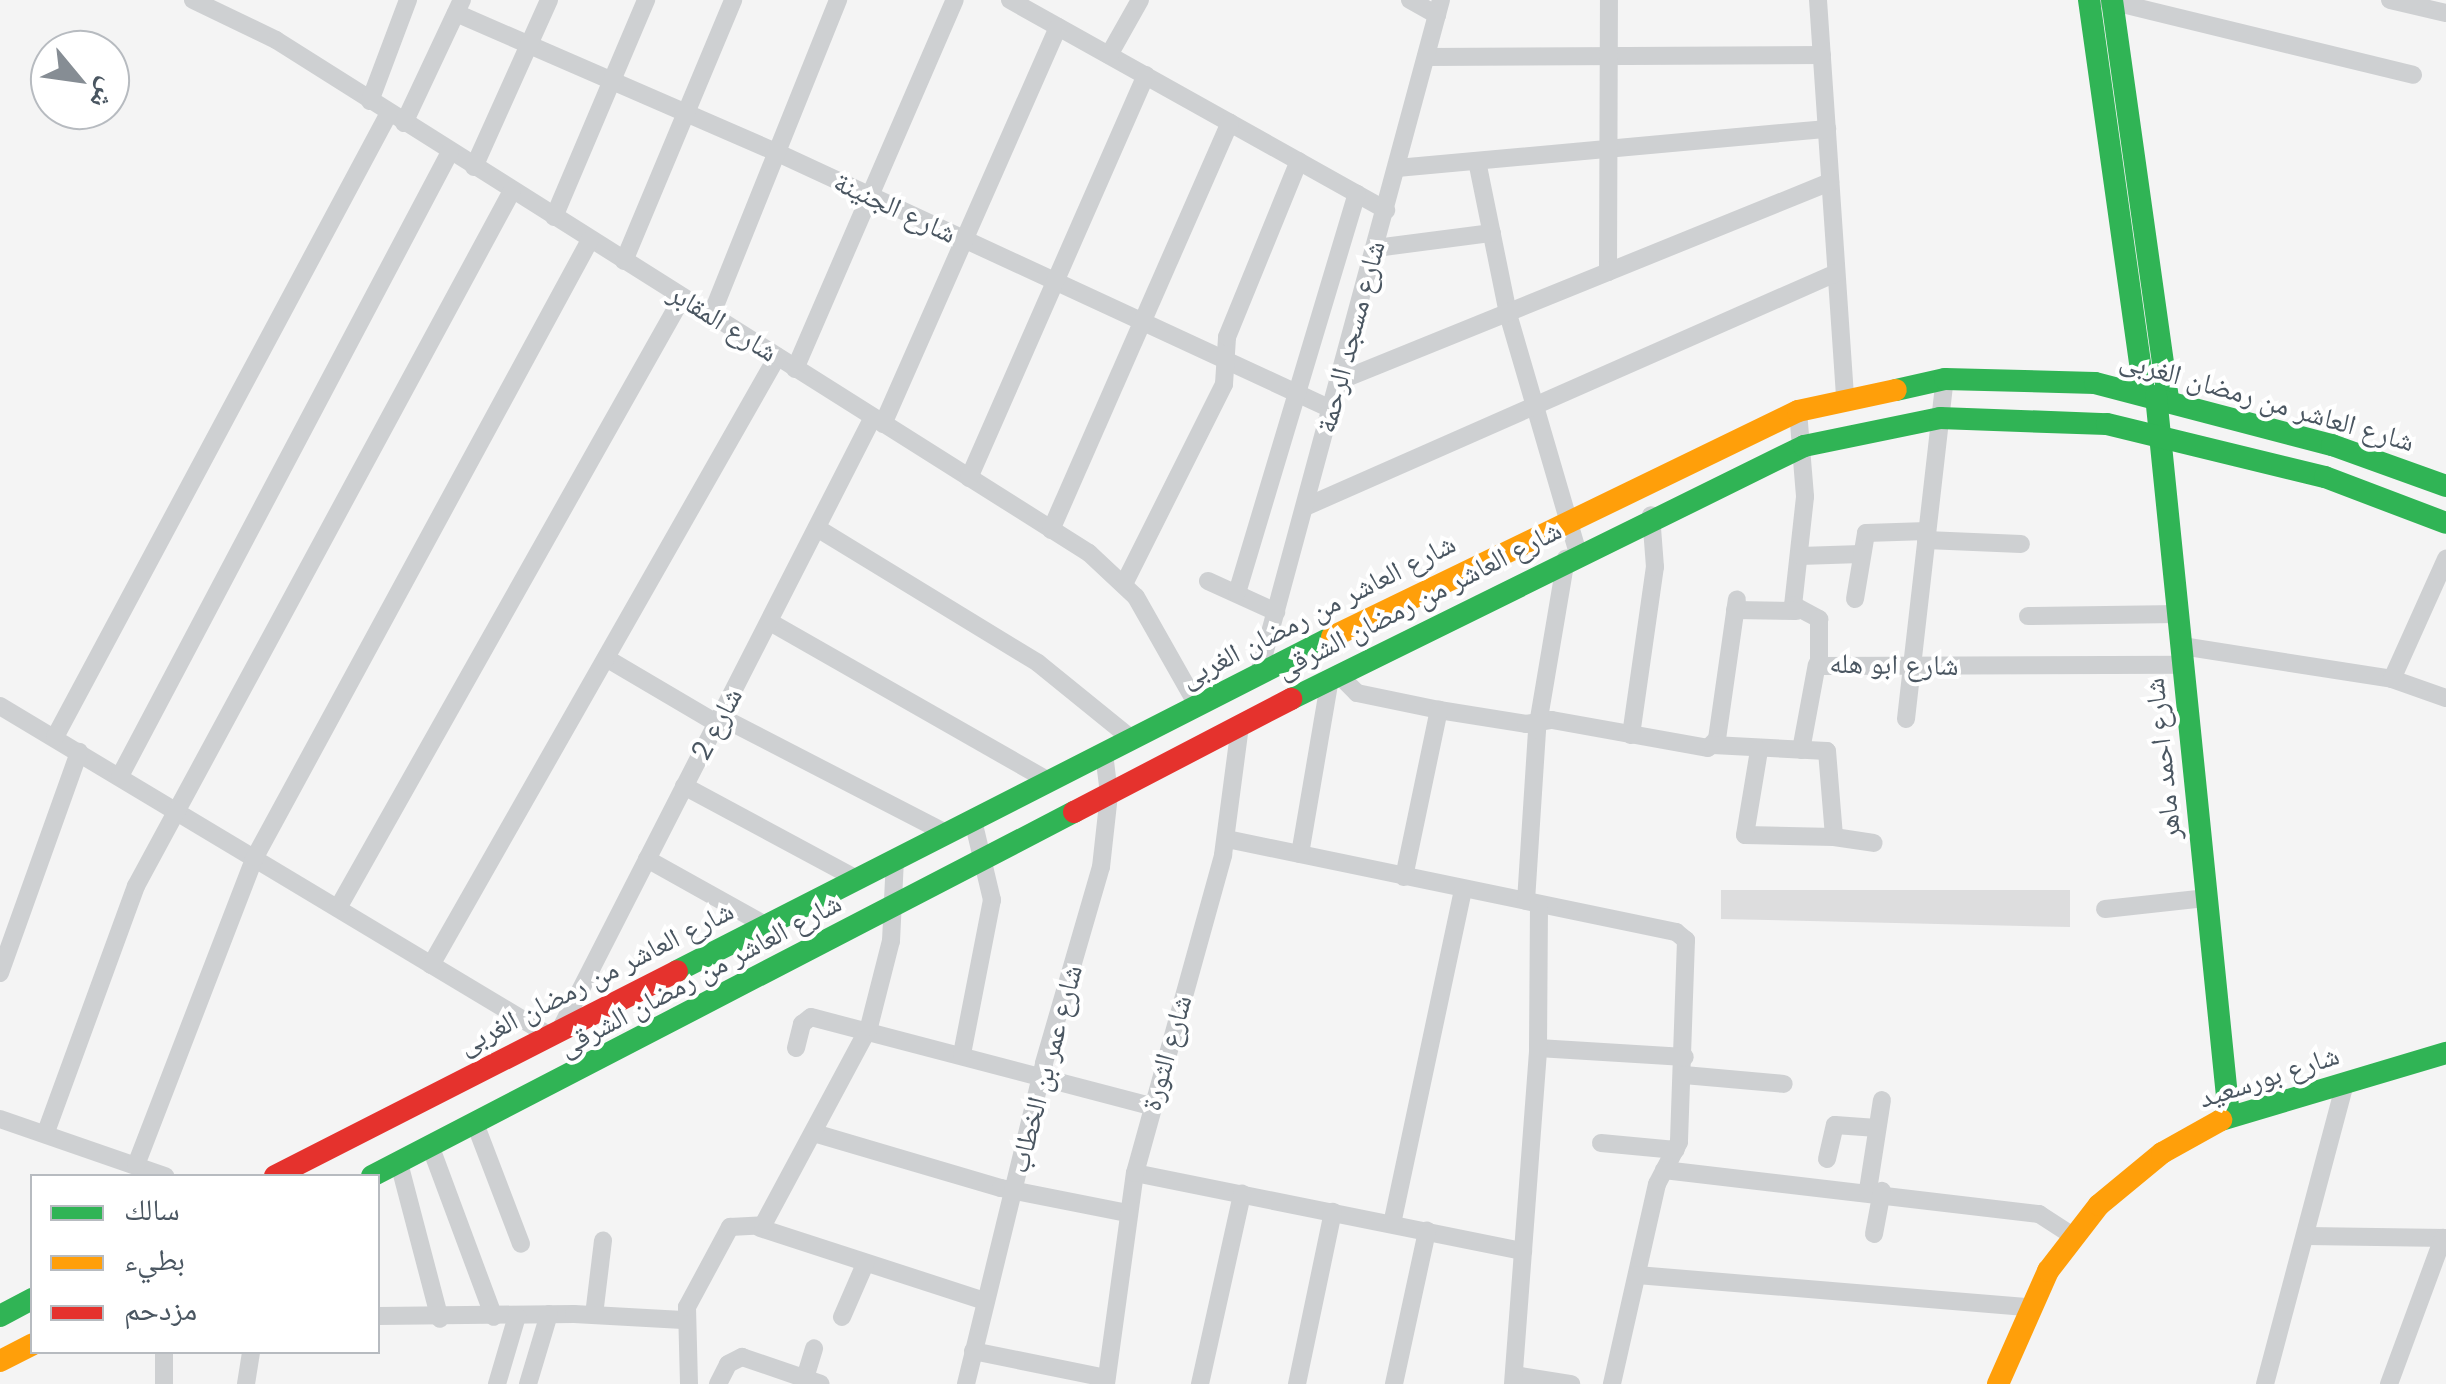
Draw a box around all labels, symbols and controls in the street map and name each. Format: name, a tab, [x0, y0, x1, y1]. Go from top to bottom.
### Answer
north arrow	[30, 30, 130, 130]
text: ش	[82, 72, 128, 116]
street label: شارع الجنينة	[829, 165, 961, 251]
street label: شارع مسجد الرحمة	[1309, 237, 1393, 437]
street label: شارع المقابر	[662, 276, 784, 370]
street label: شارع العاشر من رمضان الغربى	[2116, 343, 2418, 459]
street label: شارع العاشر من رمضان الشرقى	[1271, 513, 1567, 687]
street label: شارع العاشر من رمضان الغربى	[1175, 527, 1461, 695]
street label: شارع ابو هله	[1829, 647, 1959, 683]
street label: شارع احمد ماهر	[2138, 676, 2188, 842]
street label: شارع 2	[684, 682, 750, 766]
street label: شارع العاشر من رمضان الشرقى	[553, 886, 847, 1064]
street label: شارع العاشر من رمضان الغربى	[453, 894, 739, 1062]
street label: شارع عمر بن الخطاب	[1002, 961, 1090, 1177]
street label: شارع الثورة	[1134, 991, 1200, 1115]
street label: شارع بورسعيد	[2195, 1039, 2343, 1115]
legend	[30, 1174, 380, 1354]
text: سالك	[124, 1190, 180, 1229]
text: بطيء	[124, 1240, 185, 1279]
text: مزدحم	[124, 1290, 197, 1329]

